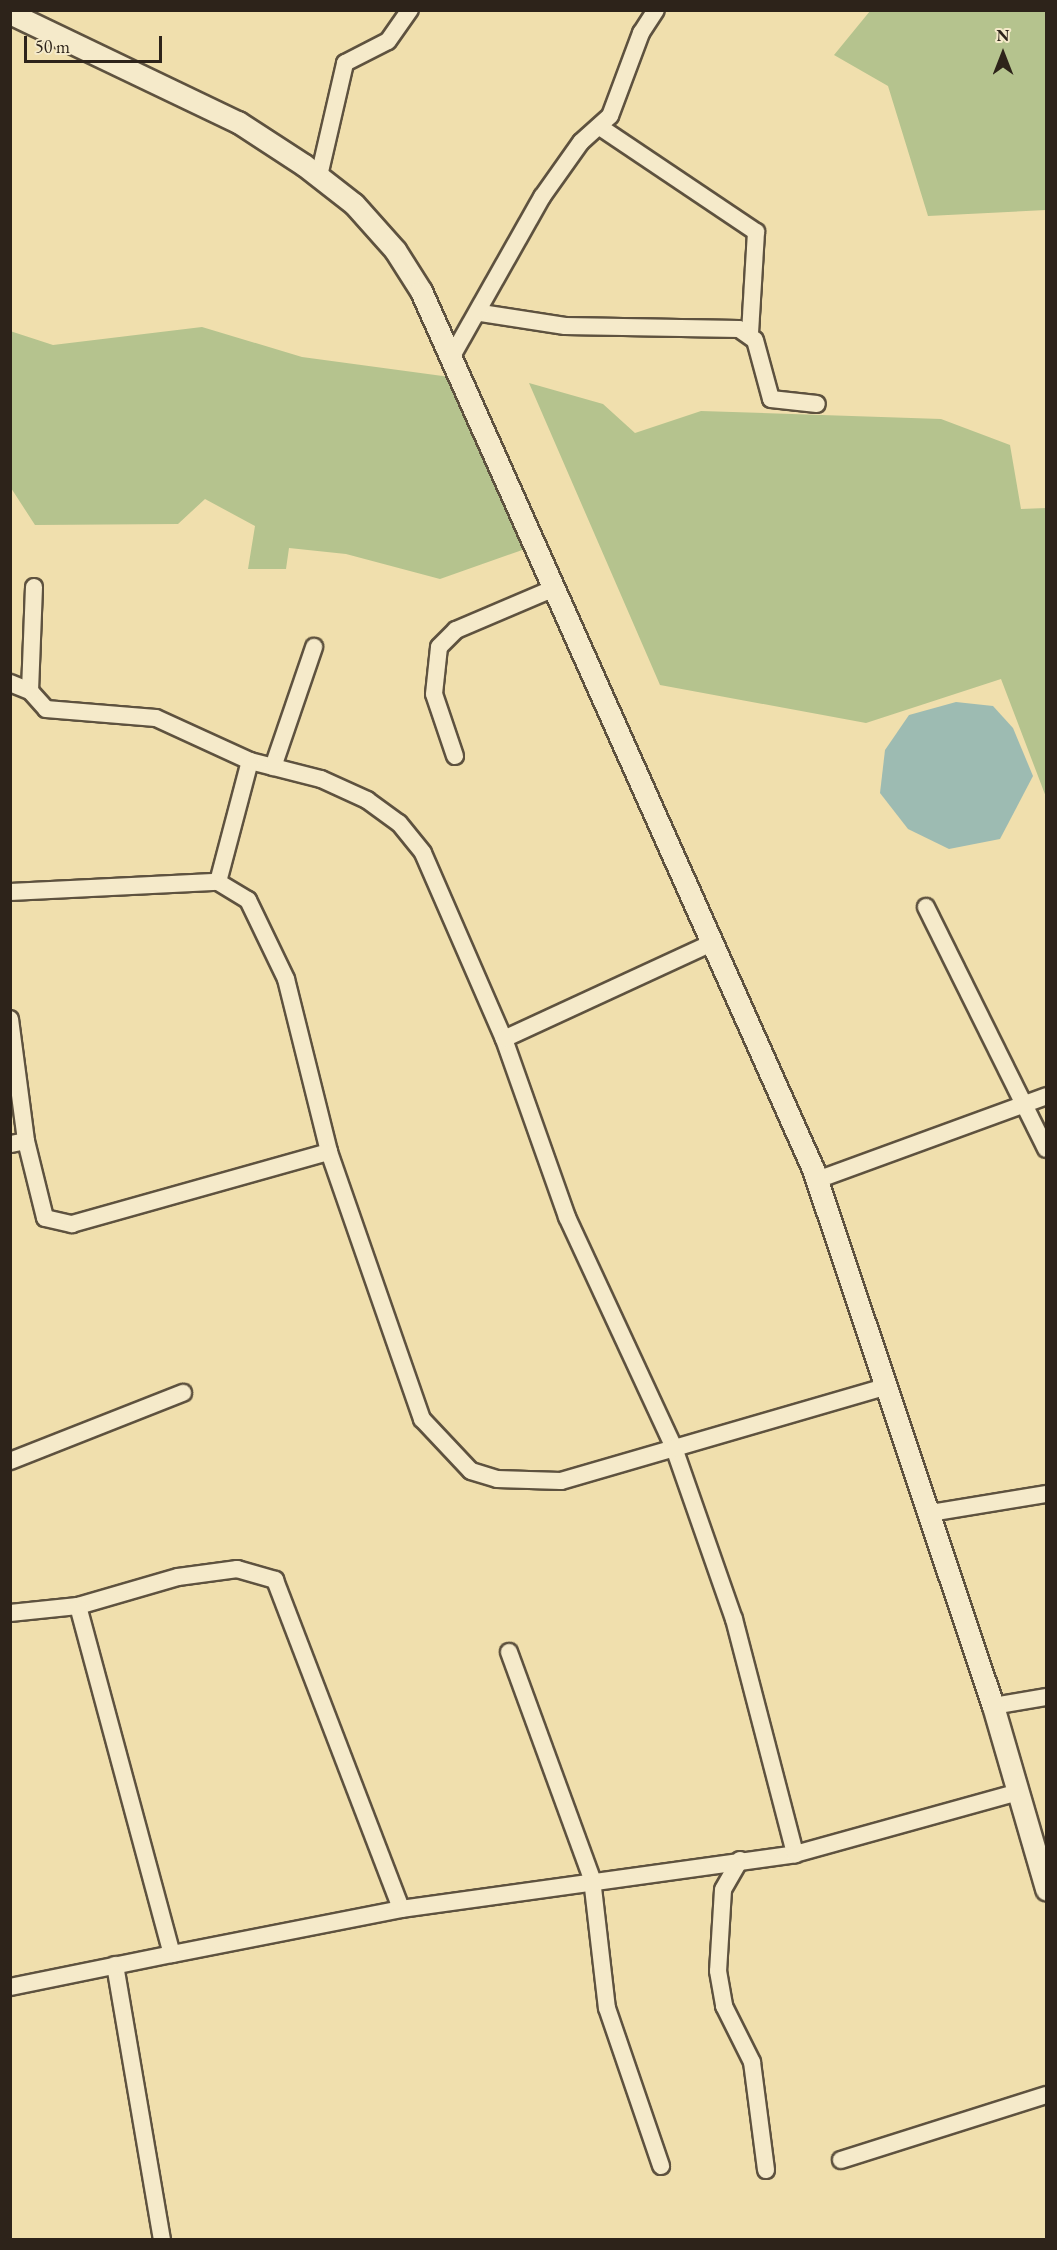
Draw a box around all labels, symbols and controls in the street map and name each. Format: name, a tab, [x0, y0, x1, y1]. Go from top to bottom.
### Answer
scale bar	[27, 24, 165, 62]
north arrow	[973, 24, 1033, 84]
text: N	[997, 25, 1009, 46]
text: 50 m	[35, 35, 70, 58]

